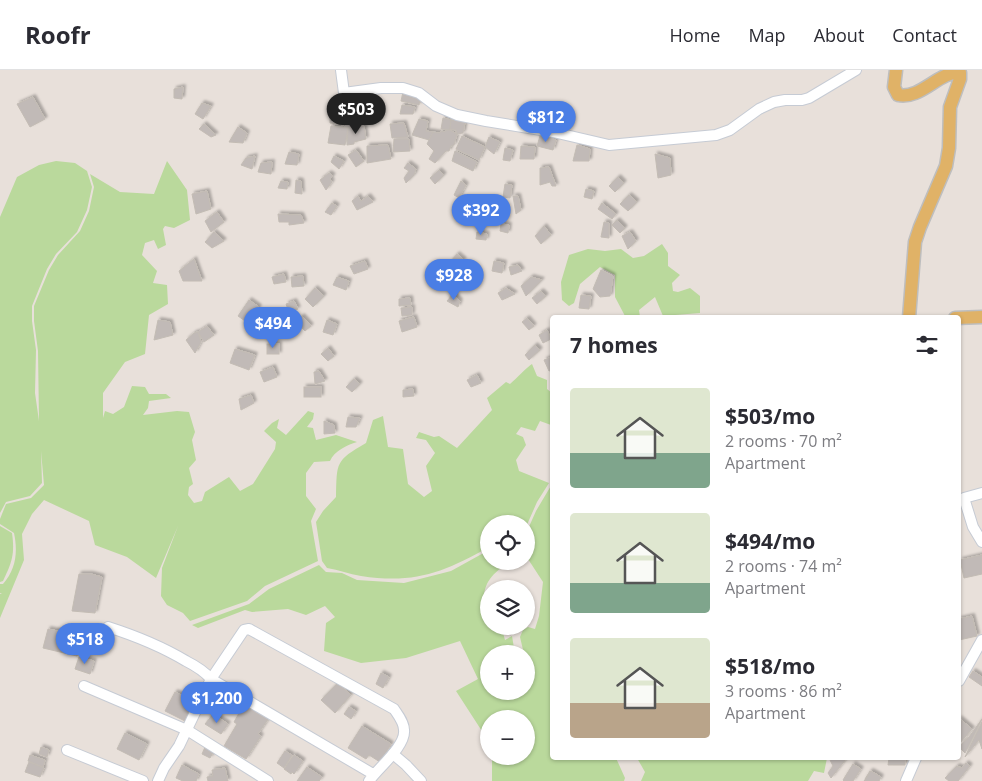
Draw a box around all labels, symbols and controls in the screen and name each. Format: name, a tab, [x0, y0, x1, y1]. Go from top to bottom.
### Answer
text: Roofr	[25, 18, 91, 51]
text: Home	[670, 23, 720, 47]
text: Map	[748, 23, 786, 47]
text: About	[814, 23, 864, 47]
text: Contact	[892, 23, 957, 47]
pin: $503	[326, 92, 386, 135]
text: $503	[338, 98, 374, 120]
pin: $812	[516, 100, 576, 143]
text: $812	[528, 106, 564, 128]
pin: $392	[451, 194, 511, 236]
text: $392	[463, 199, 499, 221]
pin: $928	[424, 258, 484, 301]
text: $928	[436, 264, 472, 286]
pin: $494	[243, 306, 303, 349]
text: $494	[255, 312, 291, 334]
text: 7 homes	[570, 331, 658, 359]
icon: filters	[913, 331, 941, 359]
text: $503/mo	[725, 402, 815, 430]
icon: home	[610, 408, 670, 468]
text: 2 rooms · 70 m²	[725, 430, 842, 452]
text: Apartment	[725, 452, 805, 474]
map controls	[480, 515, 535, 765]
button: locate	[480, 515, 535, 570]
text: $494/mo	[725, 527, 815, 555]
icon: home	[610, 533, 670, 593]
text: 2 rooms · 74 m²	[725, 555, 842, 577]
text: Apartment	[725, 577, 805, 599]
button: layers	[480, 580, 535, 635]
pin: $518	[55, 622, 115, 665]
text: $518	[67, 628, 103, 650]
button: +	[480, 645, 535, 700]
text: $518/mo	[725, 652, 815, 680]
icon: home	[610, 658, 670, 718]
text: 3 rooms · 86 m²	[725, 680, 842, 702]
pin: $1,200	[176, 682, 258, 724]
text: $1,200	[192, 687, 242, 709]
text: Apartment	[725, 702, 805, 724]
button: −	[480, 710, 535, 765]

